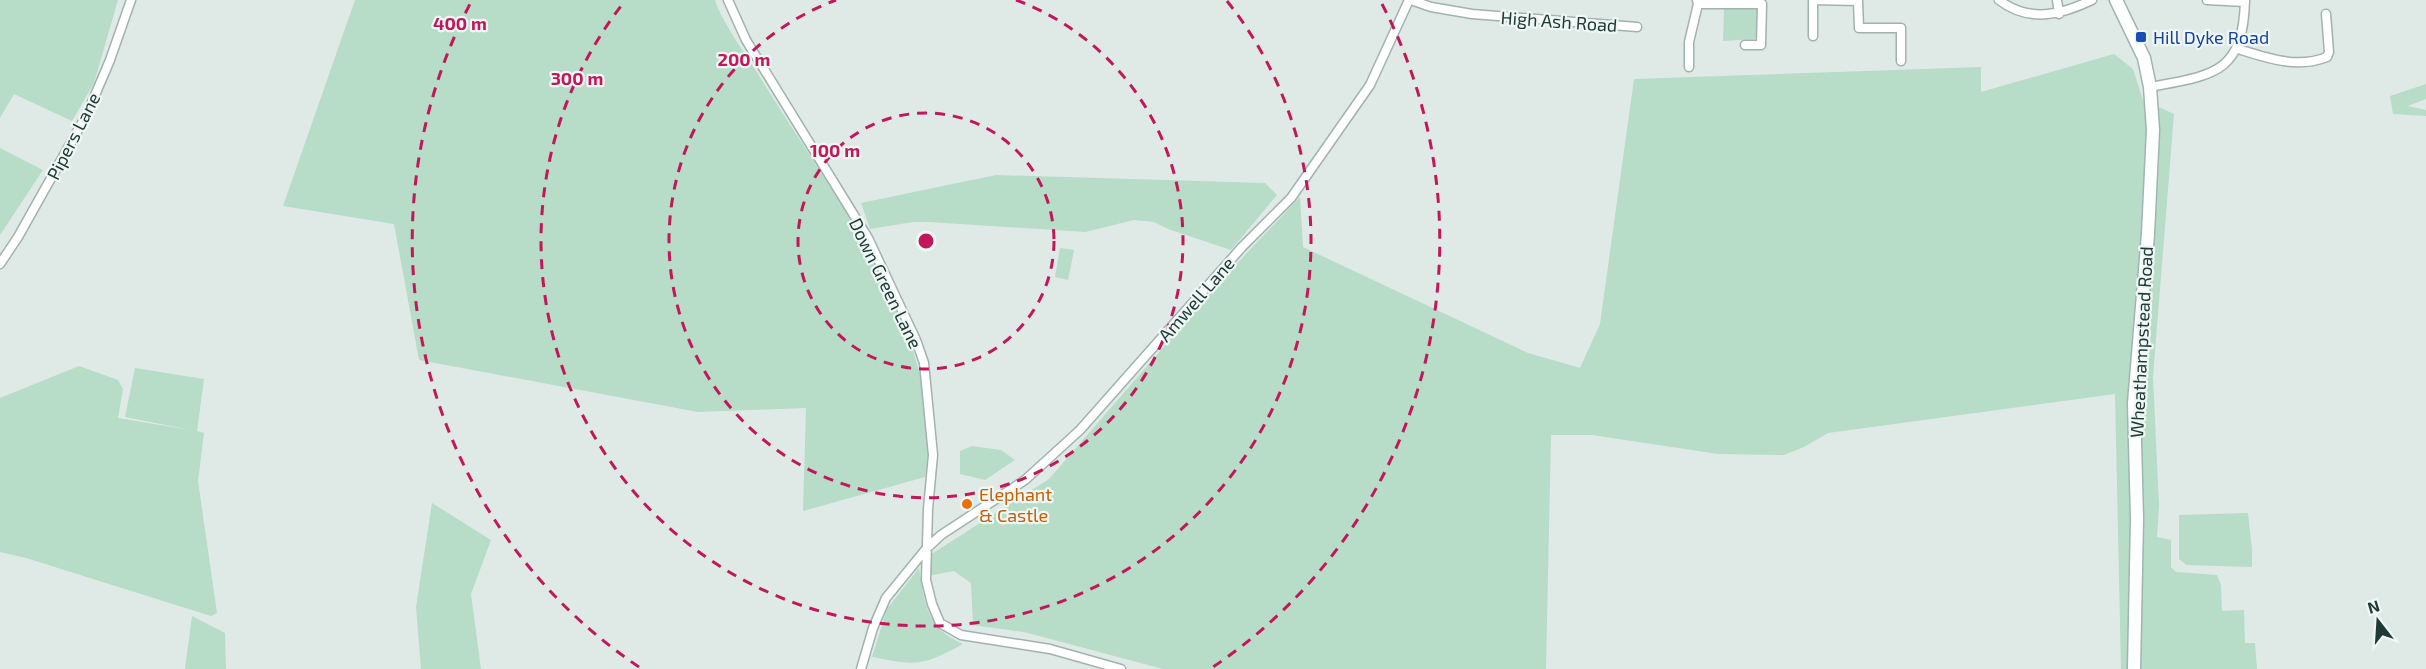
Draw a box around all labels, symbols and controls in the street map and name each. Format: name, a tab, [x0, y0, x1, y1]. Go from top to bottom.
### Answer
street label: High Ash Road	[1500, 6, 1618, 36]
text: 400 m	[433, 12, 487, 34]
place label: Hill Dyke Road	[2153, 26, 2269, 48]
marker: Hill Dyke Road	[2134, 30, 2148, 44]
text: 200 m	[718, 48, 770, 70]
text: 300 m	[551, 67, 603, 89]
street label: Pipers Lane	[42, 89, 104, 183]
text: 100 m	[810, 139, 860, 161]
street label: Down Green Lane	[845, 214, 927, 352]
centre of rings	[916, 231, 936, 251]
street label: Wheathampstead Road	[2125, 246, 2157, 438]
street label: Amwell Lane	[1153, 252, 1239, 346]
place label: Elephant & Castle	[979, 483, 1052, 526]
marker: Elephant & Castle	[960, 497, 974, 511]
north arrow	[2348, 591, 2408, 651]
text: N	[2365, 595, 2382, 617]

